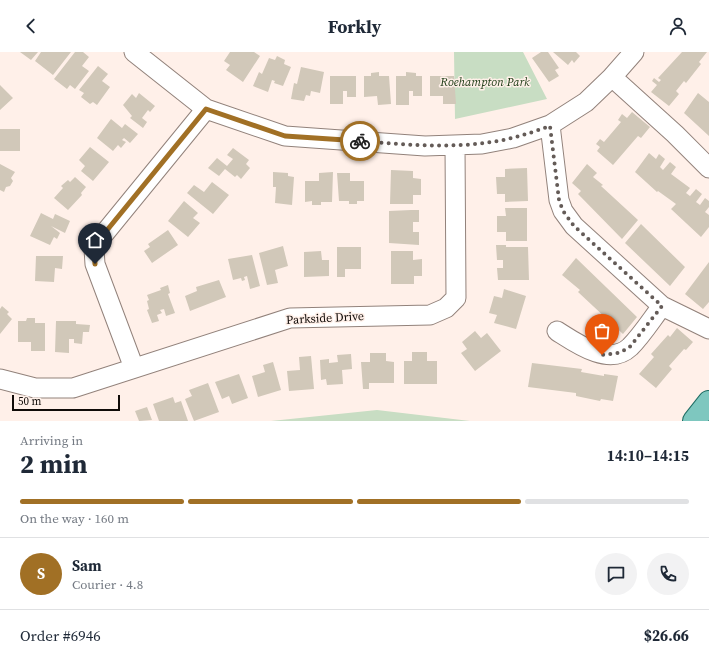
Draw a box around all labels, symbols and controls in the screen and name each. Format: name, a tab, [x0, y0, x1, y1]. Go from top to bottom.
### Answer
text: Forkly	[328, 14, 381, 39]
icon: back	[20, 15, 42, 37]
icon: person	[667, 15, 689, 37]
park label: Roehampton Park	[439, 74, 530, 90]
courier	[340, 121, 380, 161]
icon: bike	[349, 130, 371, 152]
pin	[78, 223, 112, 264]
icon: home	[84, 229, 106, 251]
street label: Parkside Drive	[286, 308, 364, 328]
pin	[585, 314, 619, 355]
icon: bag	[591, 320, 613, 342]
scale bar	[12, 393, 120, 412]
text: 50 m	[18, 394, 41, 409]
text: Arriving in	[20, 432, 83, 449]
text: 14:10–14:15	[607, 445, 689, 466]
text: 2 min	[20, 446, 87, 482]
text: On the way · 160 m	[20, 510, 129, 527]
button: chat	[595, 553, 637, 595]
button: phone	[647, 553, 689, 595]
text: Sam	[72, 555, 102, 576]
text: S	[37, 563, 45, 584]
text: Courier · 4.8	[72, 576, 143, 593]
text: Order #6946	[20, 625, 101, 646]
text: $26.66	[644, 625, 689, 646]

